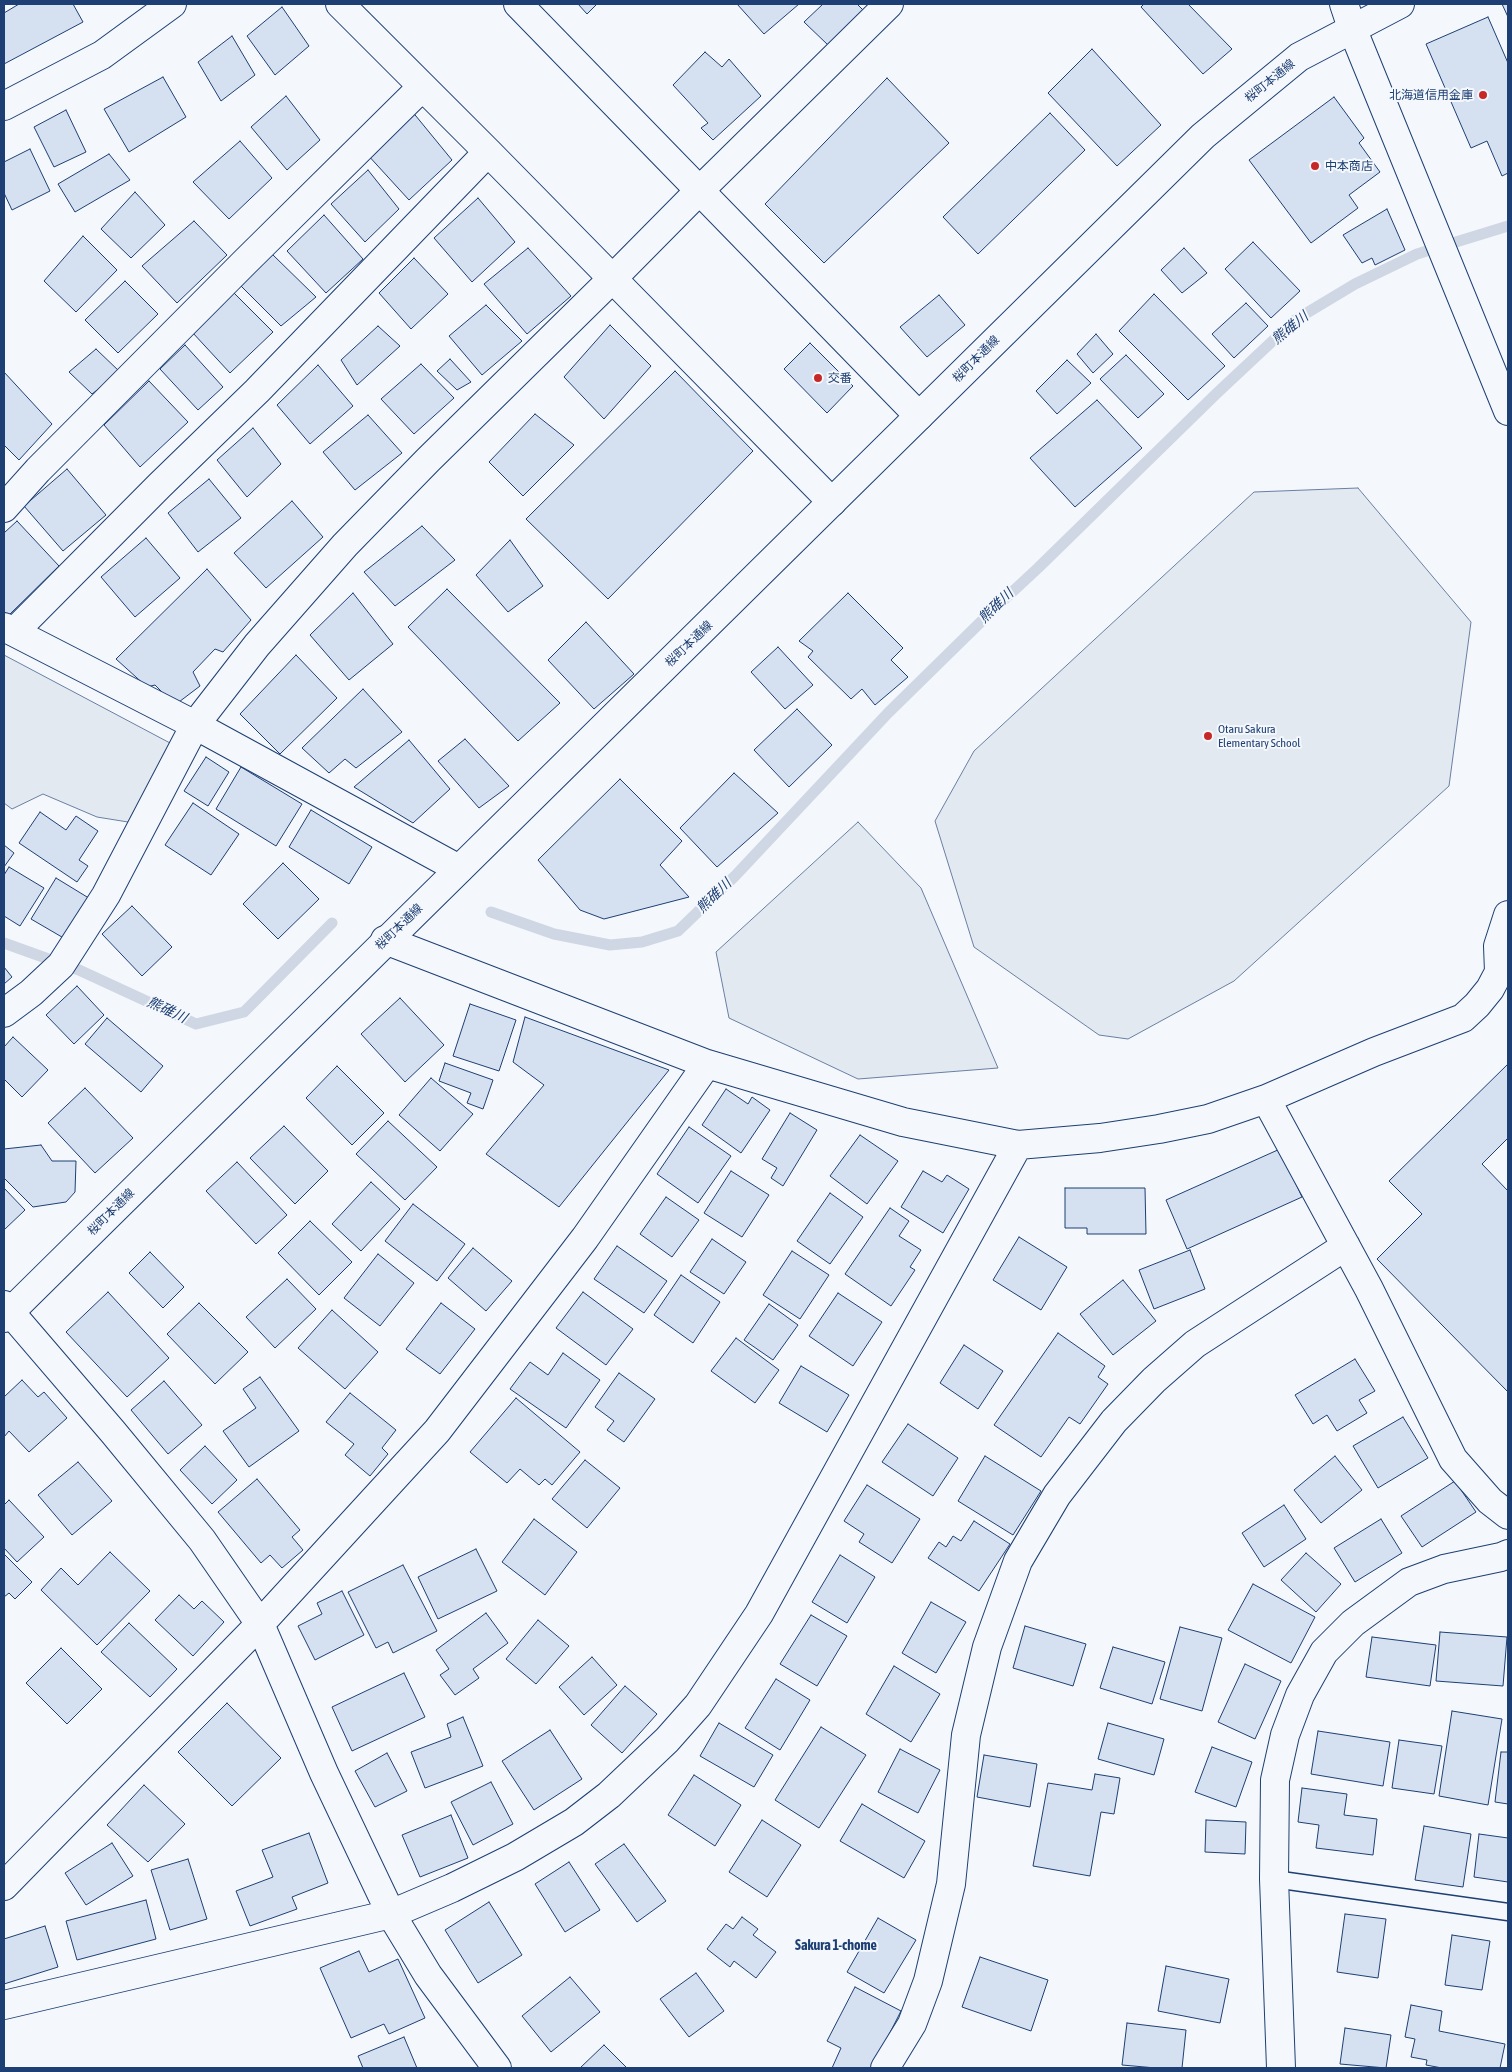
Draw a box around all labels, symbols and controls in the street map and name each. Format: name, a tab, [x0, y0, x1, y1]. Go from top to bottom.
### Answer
street label: 桜町本通線	[1242, 57, 1298, 105]
place label: 北海道信用金庫	[1389, 88, 1473, 102]
marker: 北海道信用金庫	[1477, 89, 1489, 101]
place label: 中本商店	[1325, 159, 1373, 173]
marker: 中本商店	[1309, 160, 1321, 172]
water label: 熊碓川	[1268, 308, 1312, 348]
street label: 桜町本通線	[950, 333, 1002, 385]
place label: 交番	[828, 371, 852, 385]
marker: 交番	[812, 372, 824, 384]
water label: 熊碓川	[975, 585, 1017, 627]
street label: 桜町本通線	[662, 618, 716, 670]
place label: Otaru Sakura Elementary School	[1218, 722, 1300, 750]
marker: Otaru Sakura Elementary School	[1202, 730, 1214, 742]
water label: 熊碓川	[693, 875, 735, 917]
street label: 桜町本通線	[372, 901, 426, 953]
water label: 熊碓川	[144, 994, 190, 1026]
street label: 桜町本通線	[85, 1186, 137, 1238]
district label: Sakura 1-chome	[795, 1938, 877, 1954]

